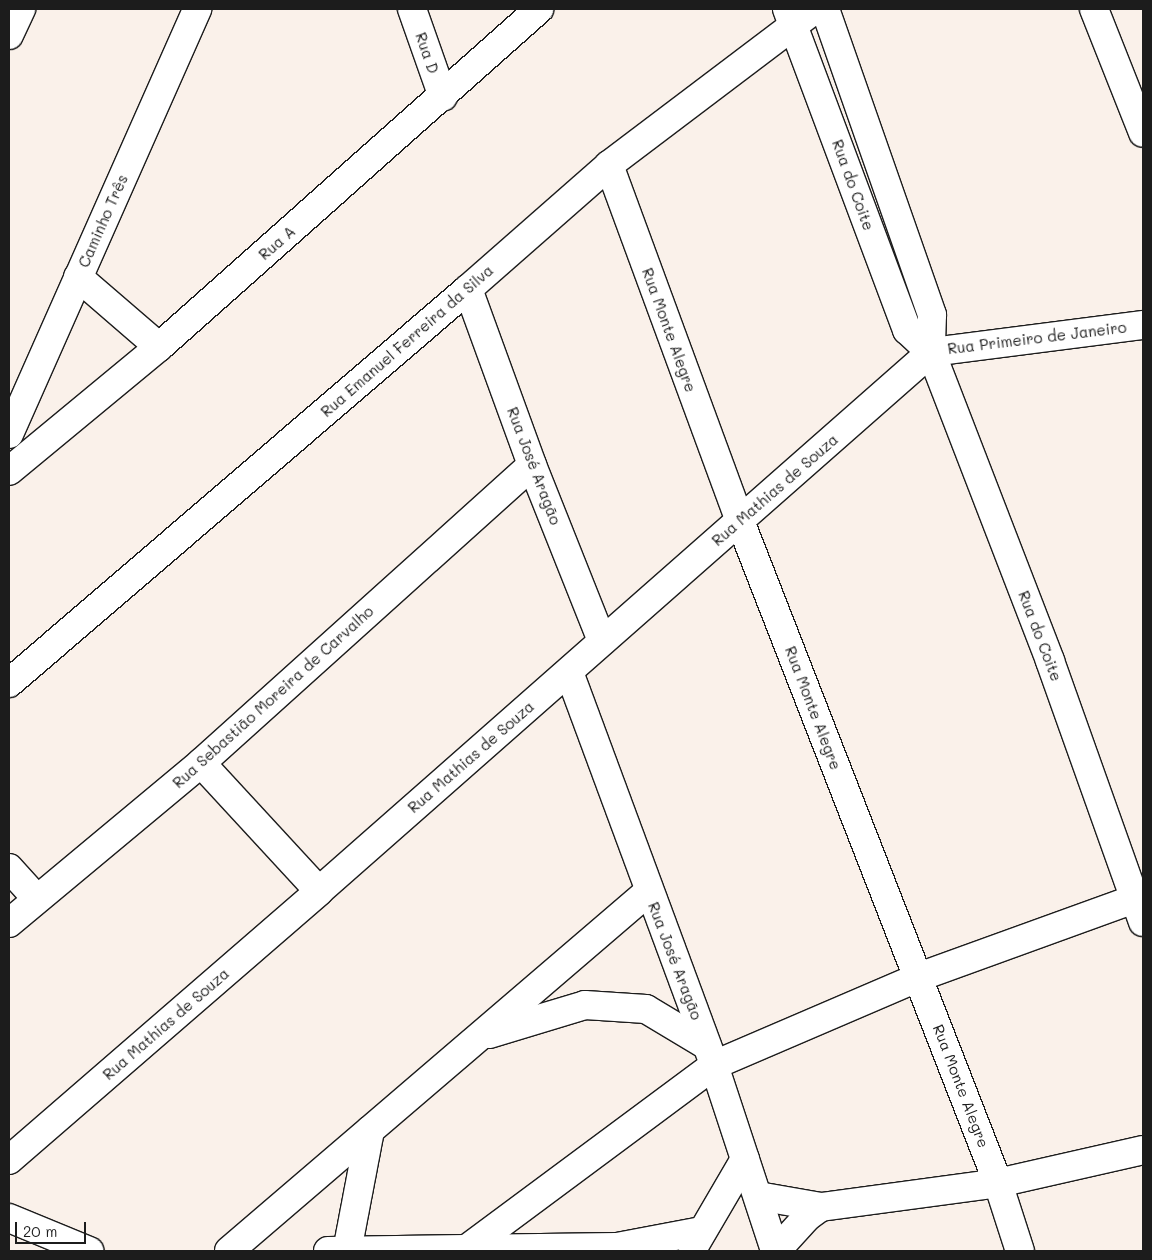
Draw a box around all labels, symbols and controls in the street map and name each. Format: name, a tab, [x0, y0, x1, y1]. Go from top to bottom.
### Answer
street label: Rua D	[412, 30, 442, 76]
street label: Rua do Coite	[828, 137, 878, 233]
street label: Caminho Três	[74, 172, 132, 270]
street label: Rua A	[255, 222, 299, 264]
street label: Rua Emanuel Ferreira da Silva	[317, 261, 497, 421]
street label: Rua Monte Alegre	[638, 265, 700, 395]
street label: Rua Primeiro de Janeiro	[947, 318, 1127, 358]
street label: Rua José Aragão	[503, 405, 565, 527]
street label: Rua Mathias de Souza	[708, 430, 842, 550]
street label: Rua do Coite	[1015, 588, 1065, 684]
street label: Rua Sebastião Moreira de Carvalho	[169, 602, 377, 792]
street label: Rua Monte Alegre	[781, 644, 845, 772]
street label: Rua Mathias de Souza	[404, 697, 538, 817]
street label: Rua José Aragão	[644, 900, 706, 1022]
street label: Rua Mathias de Souza	[99, 964, 233, 1084]
street label: Rua Monte Alegre	[929, 1022, 993, 1150]
scale bar	[18, 1212, 89, 1244]
text: 20 m	[23, 1221, 57, 1241]

